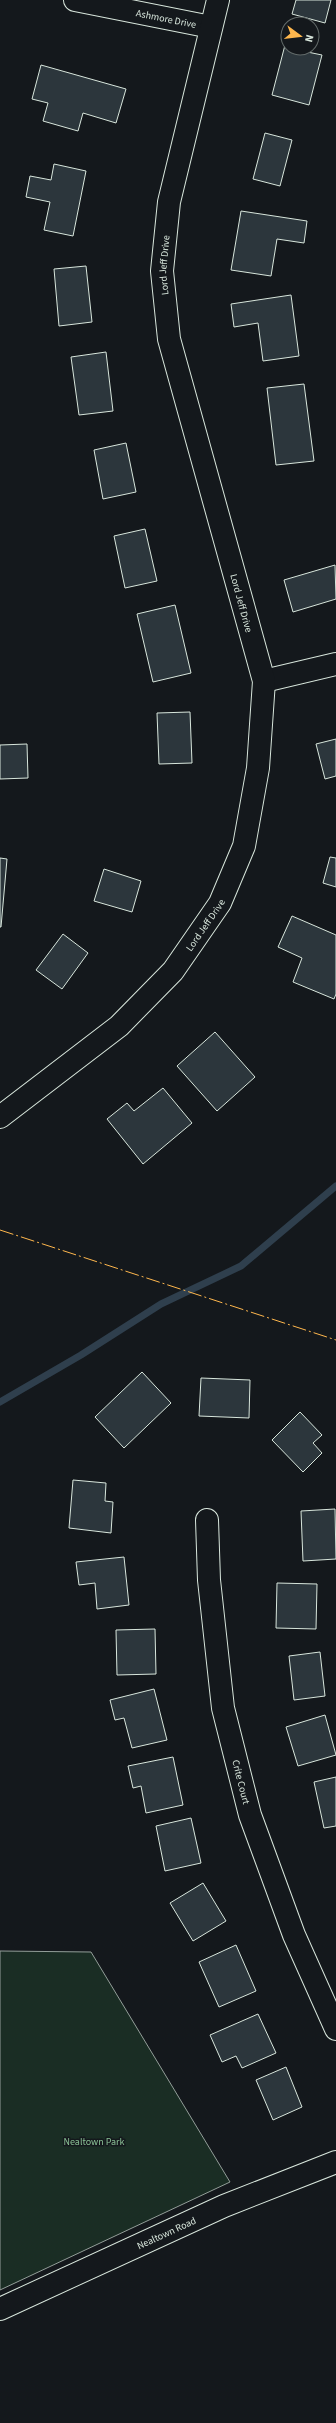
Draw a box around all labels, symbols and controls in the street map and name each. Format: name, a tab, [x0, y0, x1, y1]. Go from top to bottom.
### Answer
street label: Ashmore Drive	[135, 6, 197, 32]
north arrow	[280, 16, 320, 56]
text: N	[301, 33, 317, 44]
street label: Lord Jeff Drive	[156, 235, 174, 296]
street label: Lord Jeff Drive	[226, 572, 256, 634]
street label: Lord Jeff Drive	[183, 897, 229, 954]
street label: Crite Court	[228, 1758, 253, 1806]
park label: Nealtown Park	[64, 2135, 124, 2149]
street label: Nealtown Road	[135, 2214, 199, 2253]

